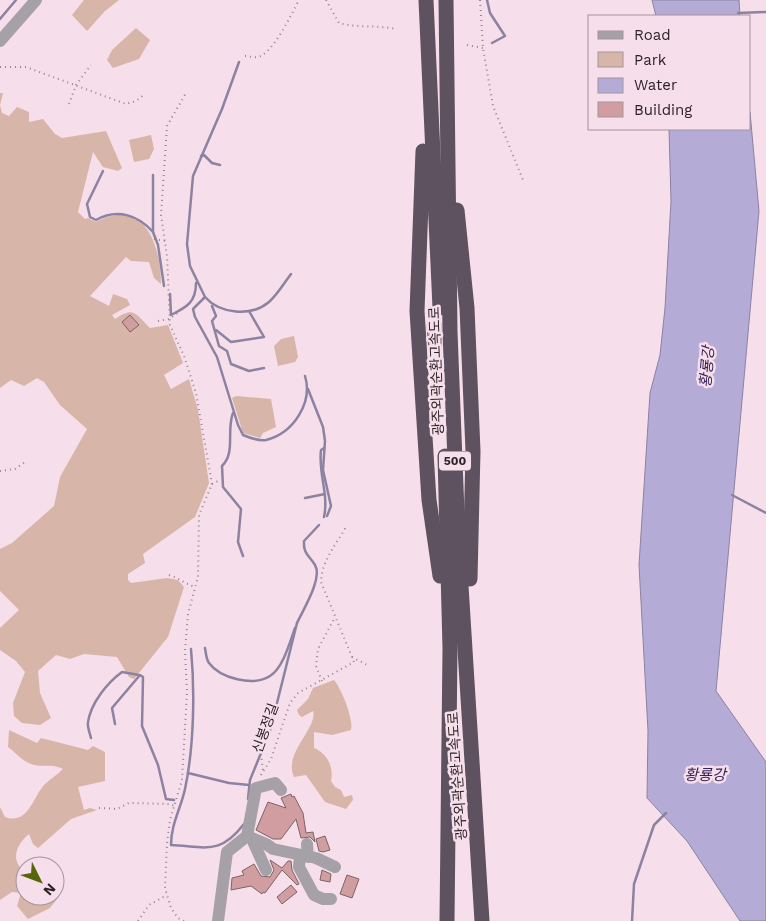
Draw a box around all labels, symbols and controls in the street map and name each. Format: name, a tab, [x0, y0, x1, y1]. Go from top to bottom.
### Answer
legend	[588, 15, 751, 130]
text: Road	[634, 26, 671, 44]
text: Park	[634, 51, 667, 69]
text: Water	[634, 76, 677, 94]
text: Building	[634, 101, 692, 119]
street label: 광주외곽순환고속도로	[426, 306, 446, 436]
water label: 황룡강	[696, 343, 718, 388]
road number: 500	[439, 452, 471, 471]
street label: 신봉정길	[249, 701, 281, 755]
street label: 광주외곽순환고속도로	[445, 711, 469, 841]
water label: 황룡강	[684, 766, 728, 784]
north arrow	[15, 856, 65, 906]
text: N	[40, 880, 59, 899]

